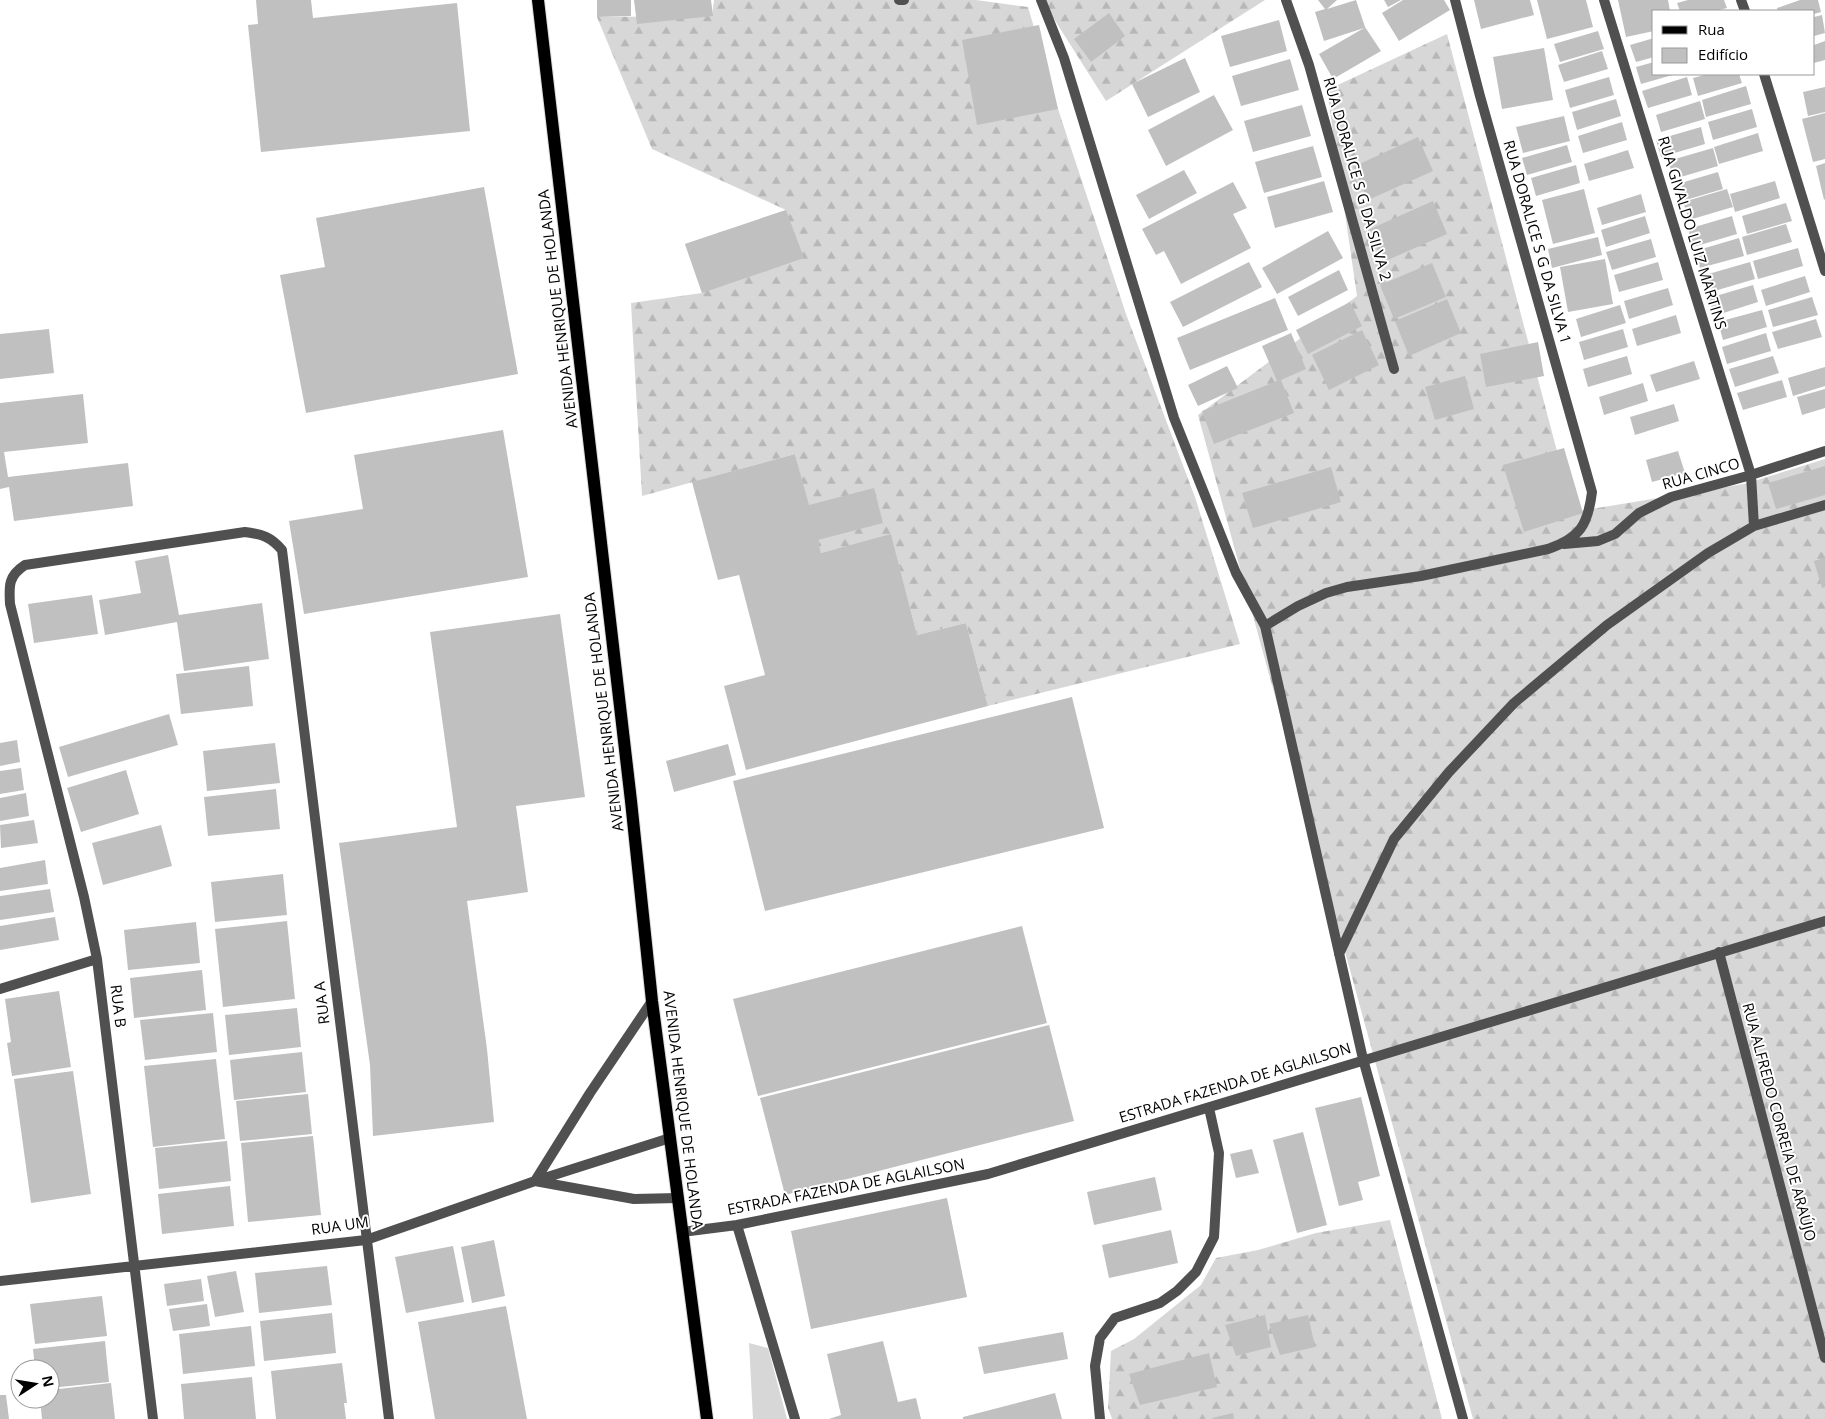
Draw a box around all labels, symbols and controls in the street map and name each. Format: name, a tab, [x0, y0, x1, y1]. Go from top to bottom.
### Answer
legend	[1652, 10, 1815, 75]
text: Rua	[1698, 19, 1725, 39]
text: Edifício	[1698, 44, 1748, 64]
street label: RUA DORALICE S G DA SILVA 2	[1319, 75, 1397, 283]
street label: RUA GIVALDO LUIZ MARTINS	[1654, 134, 1732, 332]
street label: RUA DORALICE S G DA SILVA 1	[1499, 138, 1577, 346]
street label: AVENIDA HENRIQUE DE HOLANDA	[532, 188, 582, 430]
street label: RUA CINCO	[1660, 452, 1742, 494]
street label: AVENIDA HENRIQUE DE HOLANDA	[578, 591, 628, 833]
street label: RUA A	[308, 980, 334, 1026]
street label: RUA B	[106, 983, 132, 1029]
street label: AVENIDA HENRIQUE DE HOLANDA	[659, 989, 709, 1231]
street label: RUA ALFREDO CORREIA DE ARAÚJO	[1738, 1000, 1821, 1243]
street label: ESTRADA FAZENDA DE AGLAILSON	[1116, 1037, 1353, 1127]
street label: ESTRADA FAZENDA DE AGLAILSON	[725, 1153, 966, 1219]
street label: RUA UM	[310, 1211, 370, 1239]
north arrow	[10, 1359, 60, 1409]
text: N	[38, 1374, 59, 1389]

